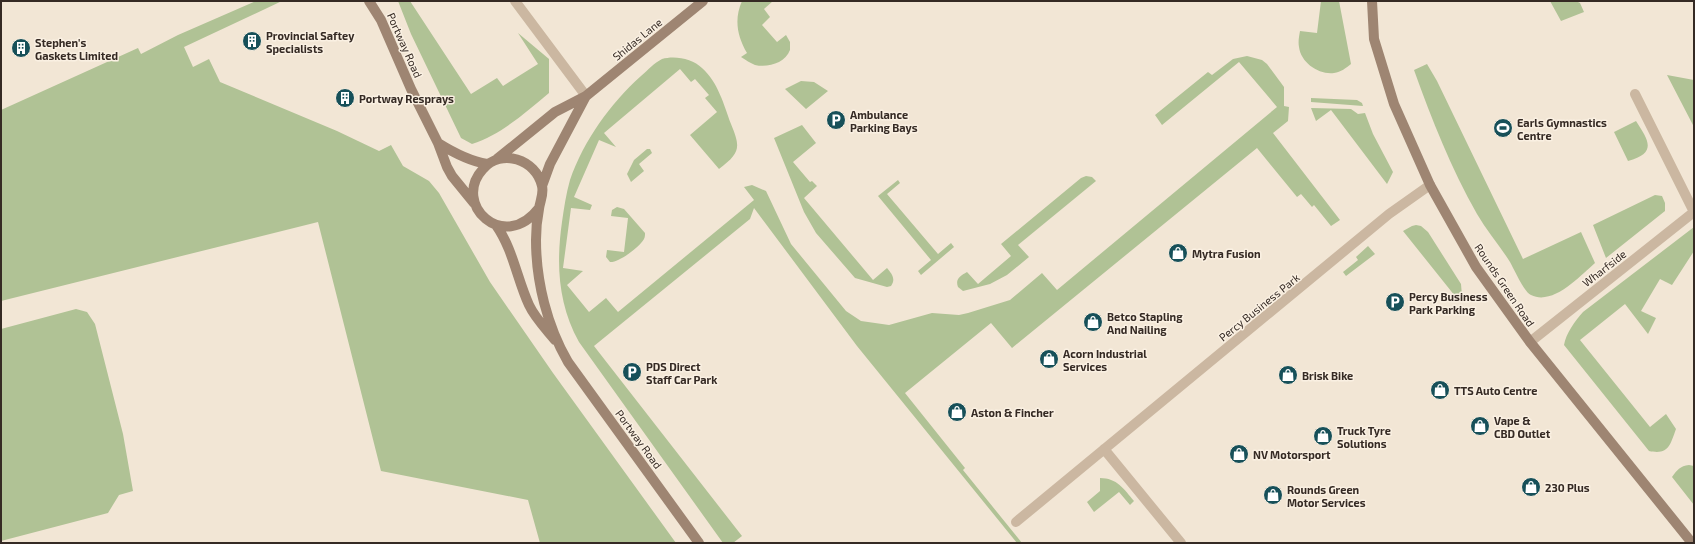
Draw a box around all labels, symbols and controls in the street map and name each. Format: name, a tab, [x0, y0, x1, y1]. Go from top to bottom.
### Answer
street label: Portway Road	[385, 11, 425, 79]
street label: Shidas Lane	[610, 15, 664, 63]
place label: Provincial Saftey Specialists	[266, 29, 355, 55]
building icon: Provincial Saftey Specialists	[241, 30, 263, 52]
place label: Stephen's Gaskets Limited	[35, 36, 118, 62]
building icon: Stephen's Gaskets Limited	[10, 37, 32, 59]
building icon: Portway Resprays	[334, 87, 356, 109]
place label: Portway Resprays	[359, 92, 454, 106]
place label: Ambulance Parking Bays	[850, 108, 918, 135]
parking icon: Ambulance Parking Bays	[825, 109, 847, 131]
place label: Earls Gymnastics Centre	[1517, 116, 1607, 142]
sports icon: Earls Gymnastics Centre	[1492, 117, 1514, 139]
street label: Rounds Green Road	[1472, 241, 1538, 329]
shop icon: Mytra Fusion	[1167, 242, 1189, 264]
place label: Mytra Fusion	[1192, 247, 1261, 261]
street label: Wharfside	[1580, 247, 1629, 289]
street label: Percy Business Park	[1216, 270, 1302, 343]
place label: Percy Business Park Parking	[1409, 290, 1488, 316]
parking icon: Percy Business Park Parking	[1384, 291, 1406, 313]
place label: Betco Stapling And Nailing	[1107, 310, 1183, 336]
shop icon: Betco Stapling And Nailing	[1082, 311, 1104, 333]
place label: Acorn Industrial Services	[1063, 347, 1147, 373]
shop icon: Acorn Industrial Services	[1038, 348, 1060, 370]
place label: PDS Direct Staff Car Park	[646, 360, 718, 386]
parking icon: PDS Direct Staff Car Park	[621, 361, 643, 383]
shop icon: Brisk Bike	[1277, 364, 1299, 386]
place label: Brisk Bike	[1302, 369, 1353, 382]
shop icon: TTS Auto Centre	[1429, 379, 1451, 401]
place label: TTS Auto Centre	[1454, 384, 1538, 397]
shop icon: Aston & Fincher	[946, 401, 968, 423]
place label: Aston & Fincher	[971, 406, 1054, 419]
street label: Portway Road	[613, 407, 665, 471]
place label: Vape & CBD Outlet	[1494, 414, 1551, 440]
shop icon: Vape & CBD Outlet	[1469, 415, 1491, 437]
place label: Truck Tyre Solutions	[1337, 424, 1391, 450]
shop icon: Truck Tyre Solutions	[1312, 425, 1334, 447]
shop icon: NV Motorsport	[1228, 443, 1250, 465]
place label: NV Motorsport	[1253, 448, 1331, 461]
shop icon: 230 Plus	[1520, 476, 1542, 498]
place label: 230 Plus	[1545, 481, 1590, 494]
place label: Rounds Green Motor Services	[1287, 483, 1366, 509]
shop icon: Rounds Green Motor Services	[1262, 484, 1284, 506]

